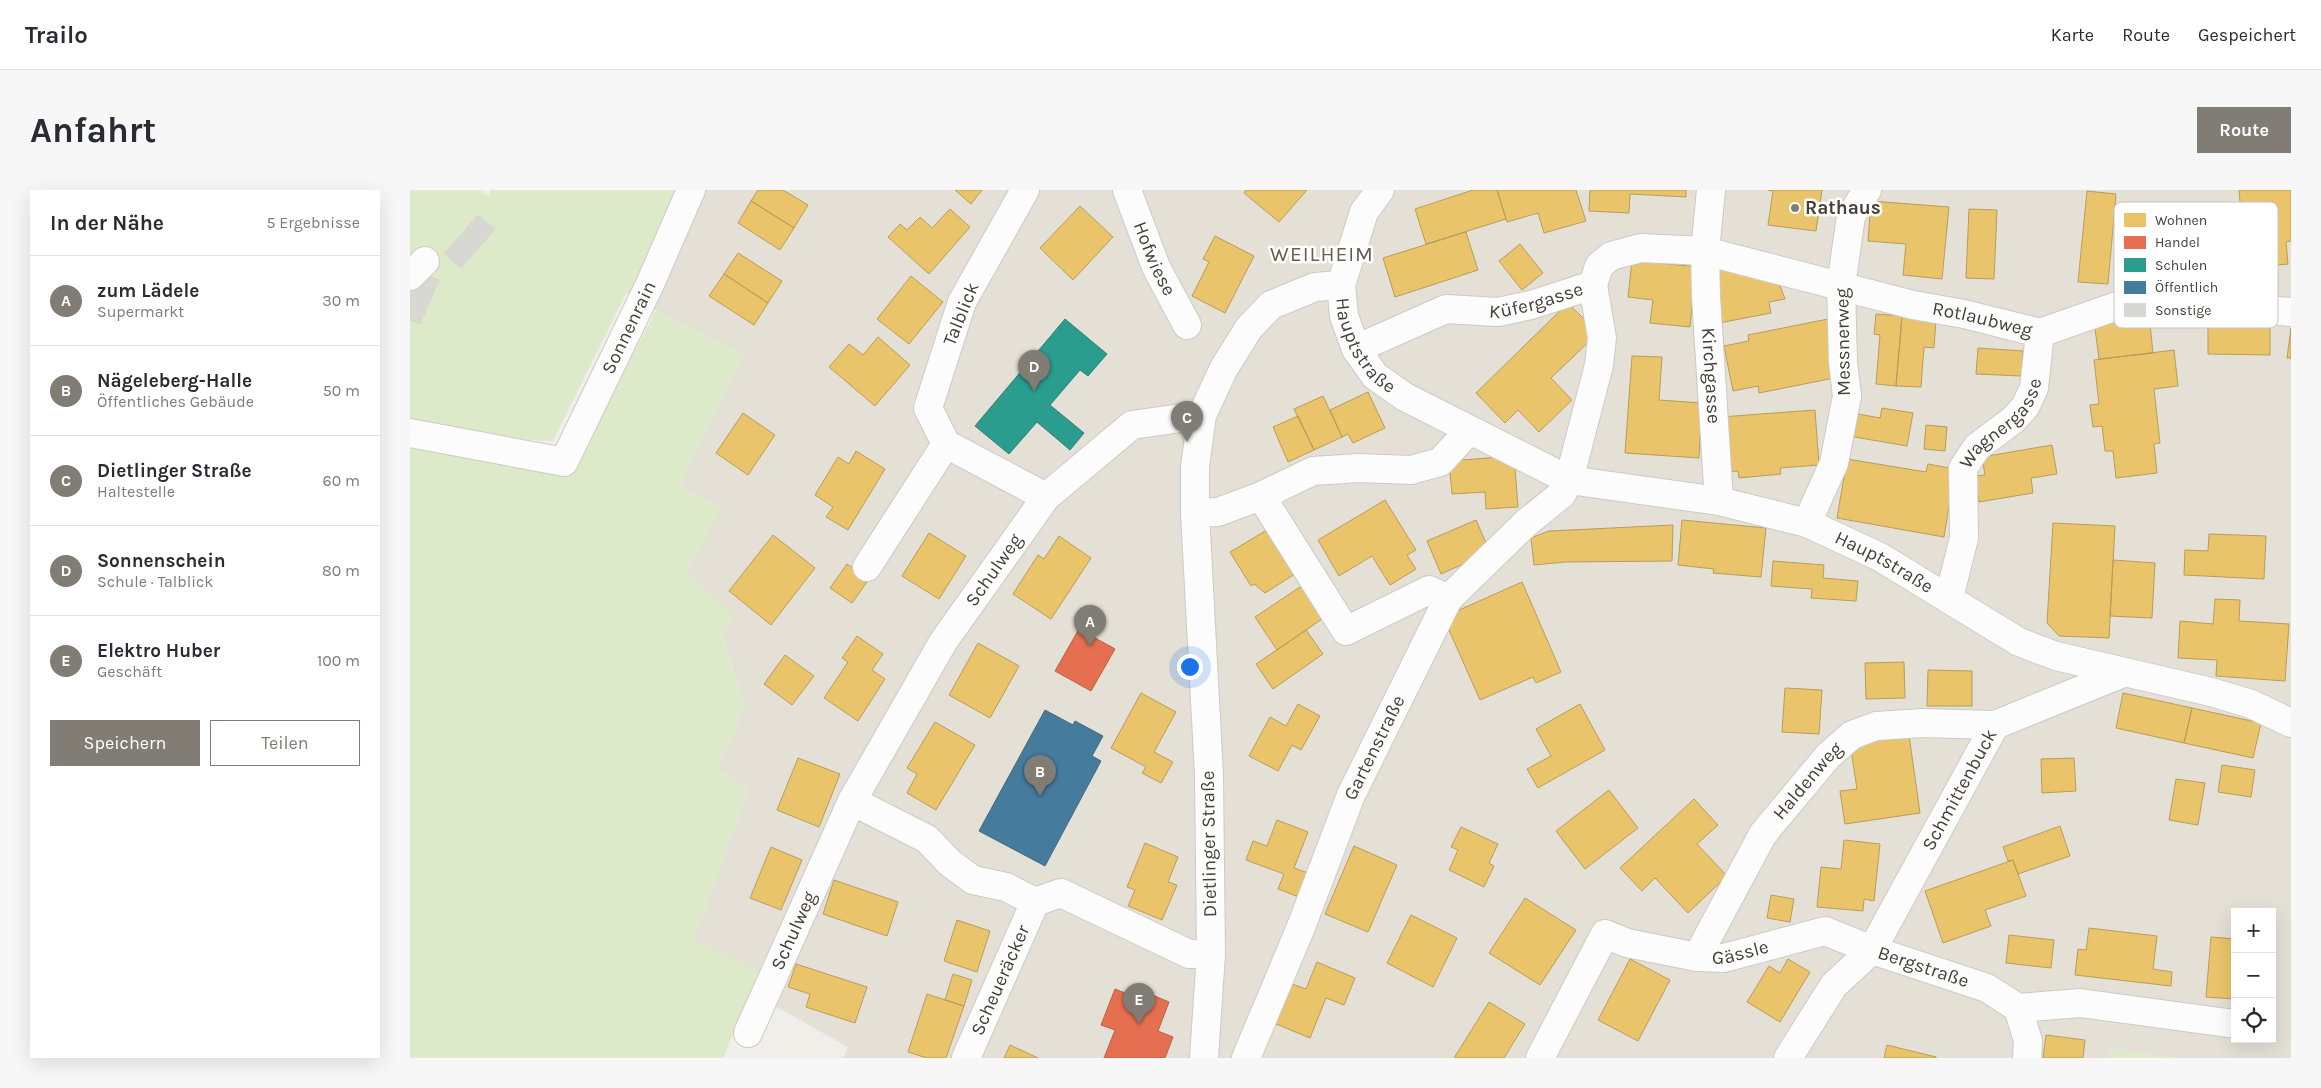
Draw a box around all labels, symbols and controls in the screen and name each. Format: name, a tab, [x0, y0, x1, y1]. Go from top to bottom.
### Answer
text: Trailo	[25, 21, 88, 49]
text: Karte	[2051, 24, 2094, 46]
text: Route	[2122, 24, 2170, 46]
text: Gespeichert	[2198, 24, 2296, 46]
button: Route	[2197, 107, 2291, 153]
text: Anfahrt	[30, 110, 156, 151]
place label: Rathaus	[1805, 197, 1881, 219]
marker: Rathaus	[1789, 202, 1801, 214]
legend	[2114, 202, 2278, 328]
text: In der Nähe	[50, 211, 164, 235]
text: Wohnen	[2155, 212, 2207, 229]
text: 5 Ergebnisse	[266, 213, 360, 232]
street label: Hofwiese	[1129, 219, 1180, 300]
text: Handel	[2155, 234, 2200, 251]
district label: WEILHEIM	[1270, 242, 1374, 266]
text: Schulen	[2155, 257, 2207, 274]
street label: Sonnenrain	[597, 278, 661, 378]
street label: Küfergasse	[1488, 278, 1586, 323]
street label: Talblick	[938, 279, 984, 349]
text: Öffentlich	[2155, 279, 2218, 296]
text: zum Lädele	[97, 280, 199, 302]
street label: Messnerweg	[1831, 287, 1855, 396]
text: A	[61, 291, 71, 310]
text: 30 m	[322, 291, 360, 310]
street label: Hauptstraße	[1331, 297, 1400, 398]
street label: Rotlaubweg	[1931, 298, 2035, 342]
text: Supermarkt	[97, 302, 184, 321]
text: Sonstige	[2155, 302, 2211, 319]
street label: Kirchgasse	[1697, 327, 1725, 424]
pin: D	[1018, 350, 1050, 391]
text: Nägeleberg-Halle	[97, 370, 252, 392]
street label: Wagnergasse	[1955, 377, 2046, 472]
text: B	[61, 381, 71, 400]
text: 50 m	[323, 381, 360, 400]
text: Öffentliches Gebäude	[97, 392, 254, 411]
pin: C	[1171, 401, 1203, 442]
text: Dietlinger Straße	[97, 460, 252, 482]
text: C	[61, 471, 71, 490]
text: 60 m	[323, 471, 360, 490]
text: Haltestelle	[97, 482, 175, 501]
street label: Hauptstraße	[1831, 527, 1937, 598]
street label: Schulweg	[961, 529, 1027, 611]
text: Sonnenschein	[97, 550, 226, 572]
text: D	[61, 561, 71, 580]
text: 80 m	[322, 561, 360, 580]
text: Schule · Talblick	[97, 572, 213, 591]
pin: A	[1074, 605, 1106, 646]
text: Elektro Huber	[97, 640, 220, 662]
text: E	[61, 651, 71, 670]
text: 100 m	[317, 651, 360, 670]
your location	[1177, 654, 1203, 680]
text: Geschäft	[97, 662, 162, 681]
street label: Gartenstraße	[1339, 692, 1410, 804]
button: Speichern	[50, 720, 200, 766]
button: Teilen	[210, 720, 360, 766]
street label: Schmittenbuck	[1918, 725, 2002, 854]
street label: Haldenweg	[1768, 737, 1847, 824]
pin: B	[1024, 755, 1056, 796]
street label: Dietlinger Straße	[1197, 770, 1221, 918]
street label: Schulweg	[767, 888, 821, 974]
map controls	[2231, 908, 2276, 1043]
button: +	[2231, 908, 2276, 953]
street label: Scheueräcker	[966, 922, 1034, 1039]
street label: Gässle	[1712, 936, 1771, 969]
street label: Bergstraße	[1875, 942, 1972, 992]
button: −	[2231, 953, 2276, 998]
pin: E	[1123, 983, 1155, 1024]
button: locate	[2231, 998, 2276, 1043]

